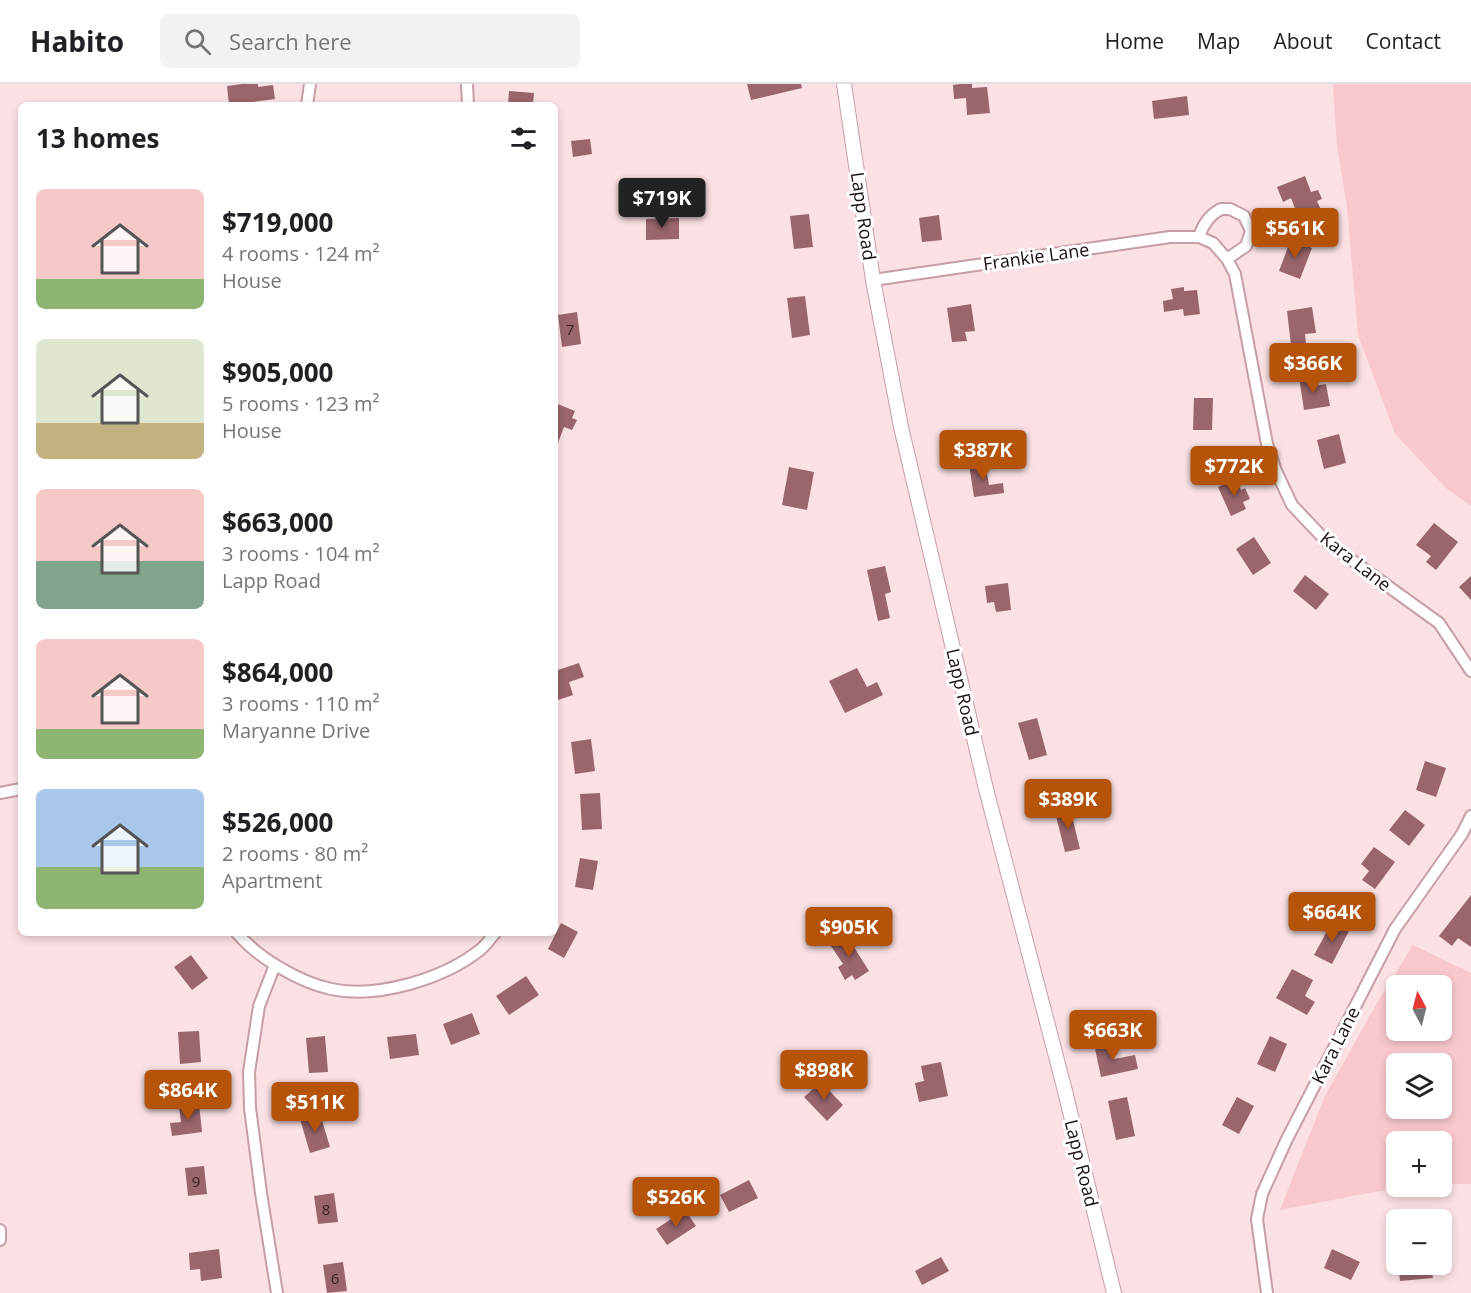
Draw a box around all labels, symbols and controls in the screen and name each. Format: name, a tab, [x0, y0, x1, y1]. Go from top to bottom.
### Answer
search box	[160, 14, 580, 68]
text: Habito	[30, 22, 124, 60]
icon: search	[181, 25, 214, 58]
text: Search here	[229, 26, 352, 56]
text: Home	[1105, 27, 1164, 55]
text: Map	[1197, 27, 1240, 55]
text: About	[1273, 27, 1333, 55]
text: Contact	[1366, 27, 1441, 55]
text: 13 homes	[36, 120, 160, 156]
icon: filters	[507, 122, 540, 155]
street label: Lapp Road	[846, 170, 882, 262]
pin: $719K	[620, 178, 704, 229]
text: $719K	[632, 184, 692, 211]
text: $719,000	[222, 204, 333, 240]
pin: $561K	[1253, 208, 1337, 259]
icon: home	[84, 213, 156, 285]
text: $561K	[1265, 214, 1325, 241]
street label: Frankie Lane	[981, 237, 1091, 275]
text: 4 rooms · 124 m²	[222, 240, 380, 267]
text: House	[222, 267, 282, 294]
house number: 7	[566, 319, 574, 339]
pin: $366K	[1271, 343, 1355, 394]
text: $366K	[1283, 349, 1343, 376]
text: $905,000	[222, 354, 333, 390]
icon: home	[84, 363, 156, 435]
text: 5 rooms · 123 m²	[222, 390, 380, 417]
text: House	[222, 417, 282, 444]
pin: $387K	[941, 430, 1025, 481]
text: $387K	[953, 436, 1013, 463]
pin: $772K	[1192, 446, 1276, 497]
text: $772K	[1204, 452, 1264, 479]
text: $663,000	[222, 504, 333, 540]
icon: home	[84, 513, 156, 585]
street label: Kara Lane	[1316, 526, 1396, 596]
text: 3 rooms · 104 m²	[222, 540, 380, 567]
text: Lapp Road	[222, 567, 321, 594]
street label: Lapp Road	[941, 646, 985, 738]
text: $864,000	[222, 654, 333, 690]
icon: home	[84, 663, 156, 735]
text: 3 rooms · 110 m²	[222, 690, 380, 717]
text: Maryanne Drive	[222, 717, 370, 744]
pin: $389K	[1026, 779, 1110, 830]
text: $389K	[1038, 785, 1098, 812]
text: $526,000	[222, 804, 333, 840]
icon: home	[84, 813, 156, 885]
text: 2 rooms · 80 m²	[222, 840, 368, 867]
text: Apartment	[222, 867, 322, 894]
pin: $664K	[1290, 892, 1374, 943]
text: $664K	[1302, 898, 1362, 925]
pin: $905K	[807, 907, 891, 958]
text: $905K	[819, 913, 879, 940]
north arrow	[1386, 975, 1452, 1041]
map controls	[1386, 975, 1452, 1275]
street label: Kara Lane	[1305, 1002, 1365, 1088]
pin: $663K	[1071, 1010, 1155, 1061]
text: $663K	[1083, 1016, 1143, 1043]
pin: $898K	[782, 1050, 866, 1101]
button: layers	[1386, 1053, 1452, 1119]
text: $898K	[794, 1056, 854, 1083]
pin: $864K	[146, 1070, 230, 1121]
text: $864K	[158, 1076, 218, 1103]
pin: $511K	[273, 1082, 357, 1133]
text: $511K	[285, 1088, 345, 1115]
street label: Lapp Road	[1060, 1117, 1104, 1209]
button: +	[1386, 1131, 1452, 1197]
house number: 9	[192, 1171, 200, 1191]
pin: $526K	[634, 1177, 718, 1228]
text: $526K	[646, 1183, 706, 1210]
house number: 8	[322, 1199, 330, 1219]
button: −	[1386, 1209, 1452, 1275]
house number: 6	[331, 1268, 339, 1288]

